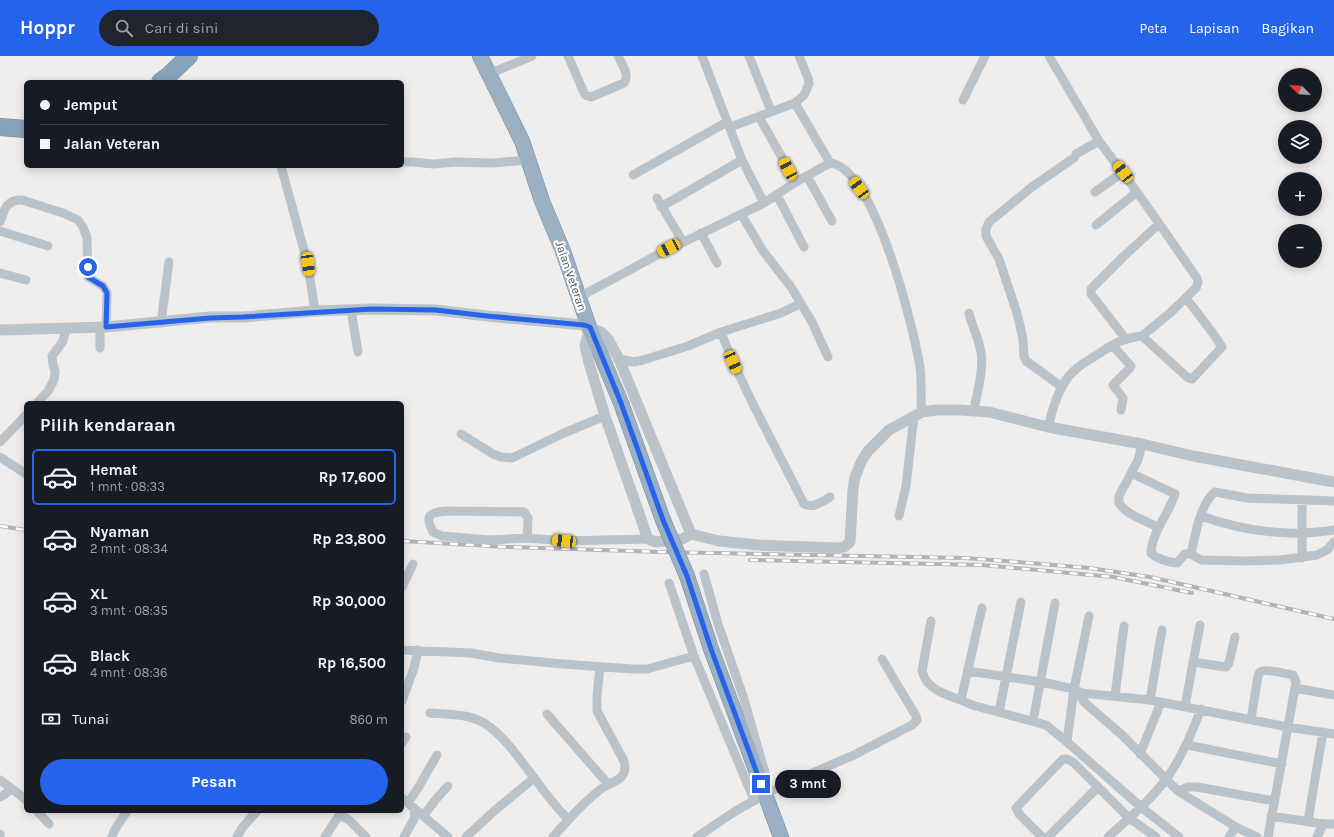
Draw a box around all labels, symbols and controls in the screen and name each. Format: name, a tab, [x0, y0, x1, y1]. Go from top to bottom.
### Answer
search box	[99, 10, 379, 46]
text: Hoppr	[20, 17, 75, 39]
icon: search	[113, 17, 135, 39]
text: Cari di sini	[145, 19, 219, 37]
text: Peta	[1139, 20, 1167, 37]
text: Lapisan	[1189, 20, 1239, 37]
text: Bagikan	[1261, 20, 1314, 37]
north arrow	[1278, 68, 1322, 112]
map controls	[1278, 68, 1322, 268]
text: Jemput	[64, 96, 117, 114]
button: layers	[1278, 120, 1322, 164]
text: Jalan Veteran	[64, 135, 160, 153]
car	[777, 156, 799, 182]
car	[1111, 159, 1135, 185]
button: +	[1278, 172, 1322, 216]
car	[847, 175, 871, 201]
button: −	[1278, 224, 1322, 268]
car	[656, 237, 682, 259]
street label: Jalan Veteran	[553, 239, 589, 313]
car	[300, 251, 316, 277]
route start	[79, 258, 97, 276]
car	[723, 349, 743, 375]
text: Pilih kendaraan	[40, 414, 176, 436]
icon: car	[42, 459, 78, 495]
text: Hemat	[90, 461, 137, 479]
text: Rp 17,600	[319, 468, 386, 486]
text: 1 mnt · 08:33	[90, 479, 165, 494]
icon: car	[42, 521, 78, 557]
text: Nyaman	[90, 523, 149, 541]
text: Rp 23,800	[313, 530, 386, 548]
car	[551, 534, 577, 548]
text: 2 mnt · 08:34	[90, 541, 168, 556]
icon: car	[42, 583, 78, 619]
text: XL	[90, 585, 108, 603]
text: Rp 30,000	[312, 592, 386, 610]
text: 3 mnt · 08:35	[90, 603, 168, 618]
icon: car	[42, 645, 78, 681]
text: Black	[90, 647, 130, 665]
text: Rp 16,500	[317, 654, 386, 672]
text: 4 mnt · 08:36	[90, 665, 168, 680]
icon: cash	[40, 708, 62, 730]
text: Tunai	[72, 710, 109, 728]
text: 860 m	[350, 712, 388, 727]
button: Pesan	[40, 759, 388, 805]
callout: 3 mnt	[775, 770, 841, 798]
route end	[752, 775, 770, 793]
text: 3 mnt	[790, 776, 826, 791]

